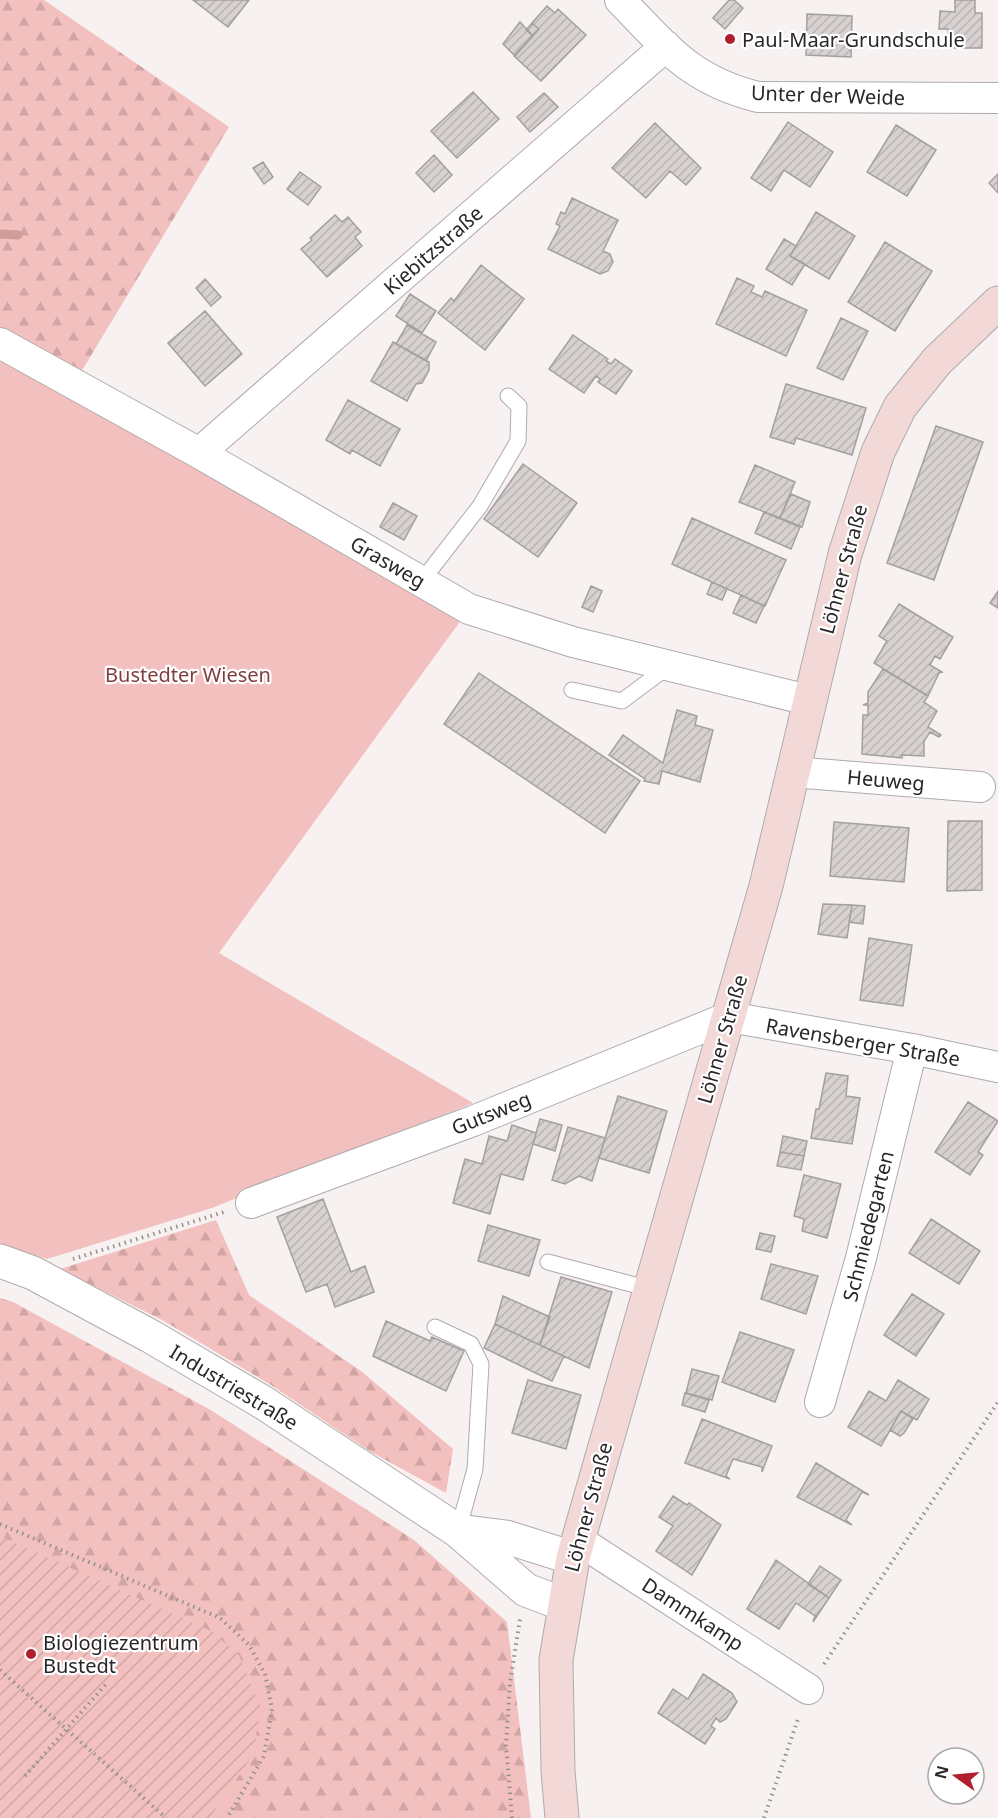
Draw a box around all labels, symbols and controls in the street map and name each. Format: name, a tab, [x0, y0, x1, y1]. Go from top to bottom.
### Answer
place label: Paul-Maar-Grundschule	[742, 26, 965, 53]
marker: Paul-Maar-Grundschule	[723, 32, 737, 46]
street label: Unter der Weide	[750, 79, 906, 111]
street label: Kiebitzstraße	[378, 200, 488, 300]
street label: Löhner Straße	[813, 501, 873, 637]
street label: Grasweg	[346, 530, 430, 594]
park label: Bustedter Wiesen	[105, 661, 271, 688]
street label: Heuweg	[846, 763, 926, 797]
street label: Löhner Straße	[691, 971, 753, 1107]
street label: Ravensberger Straße	[764, 1012, 962, 1072]
street label: Gutsweg	[447, 1085, 535, 1141]
street label: Schmiedegarten	[836, 1148, 900, 1304]
street label: Industriestraße	[165, 1338, 303, 1436]
street label: Löhner Straße	[558, 1439, 618, 1575]
street label: Dammkamp	[637, 1571, 749, 1657]
place label: Biologiezentrum Bustedt	[43, 1629, 199, 1679]
marker: Biologiezentrum Bustedt	[24, 1647, 38, 1661]
north arrow	[926, 1746, 986, 1806]
text: N	[929, 1763, 954, 1781]

